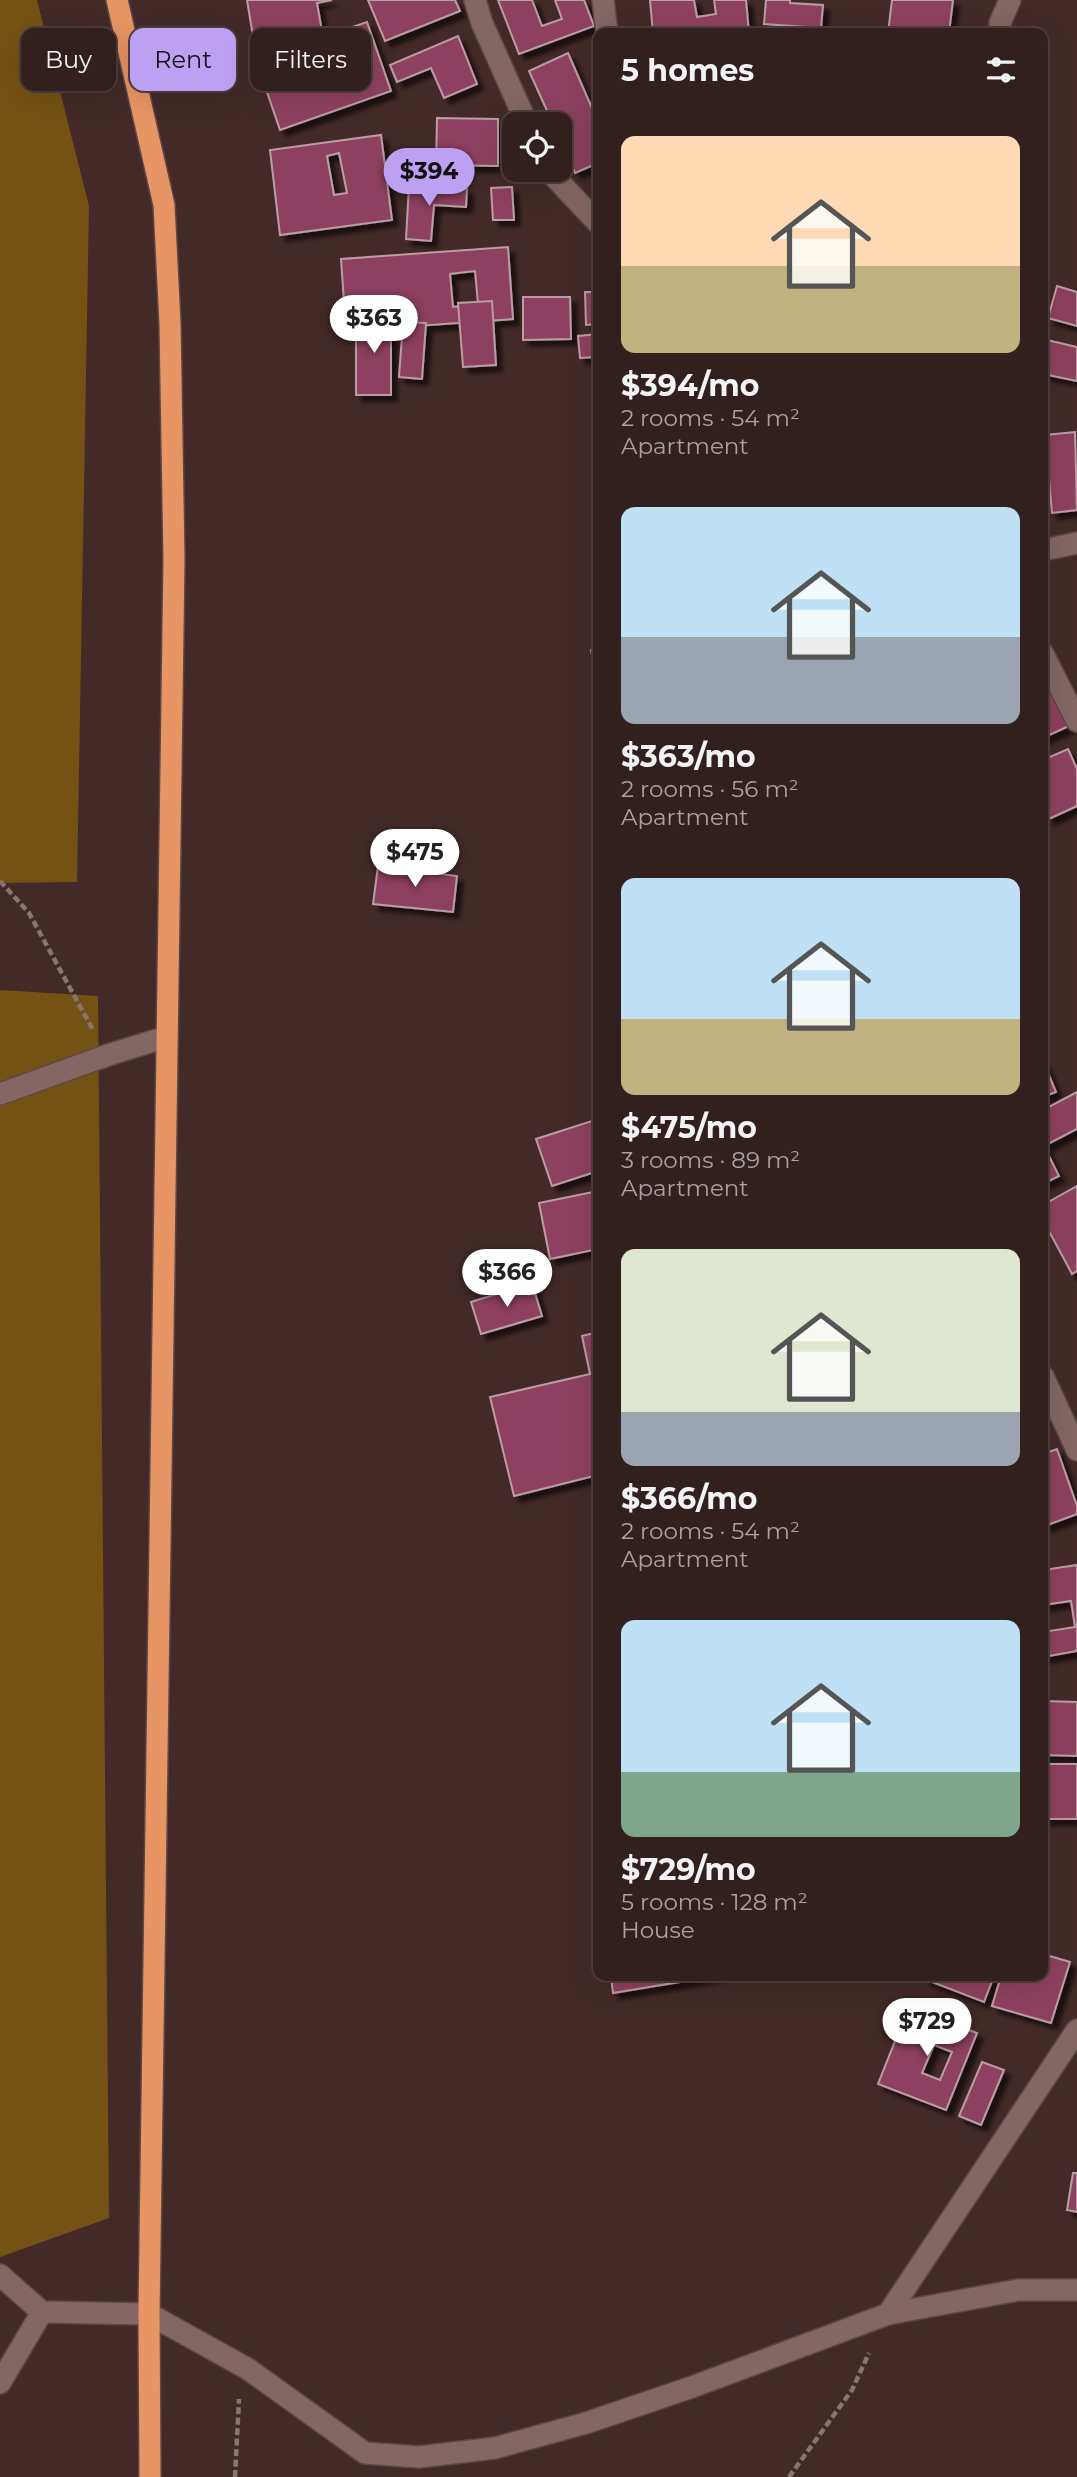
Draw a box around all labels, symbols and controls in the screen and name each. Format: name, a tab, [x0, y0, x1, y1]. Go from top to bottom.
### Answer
chip: Buy	[21, 28, 116, 91]
chip: Rent	[130, 28, 236, 91]
chip: Filters	[250, 28, 371, 91]
icon: filters	[982, 51, 1020, 89]
text: 5 homes	[621, 52, 754, 89]
map controls	[502, 112, 572, 182]
button: locate	[502, 112, 572, 182]
pin: $394	[388, 148, 470, 208]
text: $394	[400, 157, 458, 185]
icon: home	[758, 181, 884, 307]
pin: $363	[333, 296, 415, 355]
text: $363	[346, 304, 402, 332]
text: $394/mo	[621, 367, 759, 404]
text: 2 rooms · 54 m²	[621, 404, 800, 432]
text: Apartment	[621, 432, 749, 460]
icon: home	[758, 552, 884, 678]
text: $363/mo	[621, 738, 756, 775]
text: 2 rooms · 56 m²	[621, 775, 799, 803]
text: Apartment	[621, 803, 749, 831]
pin: $475	[374, 830, 456, 889]
text: $475	[386, 838, 444, 866]
icon: home	[758, 923, 884, 1049]
text: $475/mo	[621, 1109, 757, 1146]
text: 3 rooms · 89 m²	[621, 1146, 800, 1174]
text: Apartment	[621, 1174, 749, 1202]
pin: $366	[466, 1250, 548, 1309]
text: $366	[478, 1258, 536, 1286]
icon: home	[758, 1294, 884, 1420]
text: $366/mo	[621, 1480, 757, 1517]
text: 2 rooms · 54 m²	[621, 1517, 800, 1545]
text: Apartment	[621, 1545, 749, 1573]
icon: home	[758, 1665, 884, 1791]
text: $729/mo	[621, 1851, 756, 1888]
text: 5 rooms · 128 m²	[621, 1888, 808, 1916]
text: House	[621, 1916, 695, 1944]
pin: $729	[886, 1998, 968, 2058]
text: $729	[899, 2007, 955, 2035]

